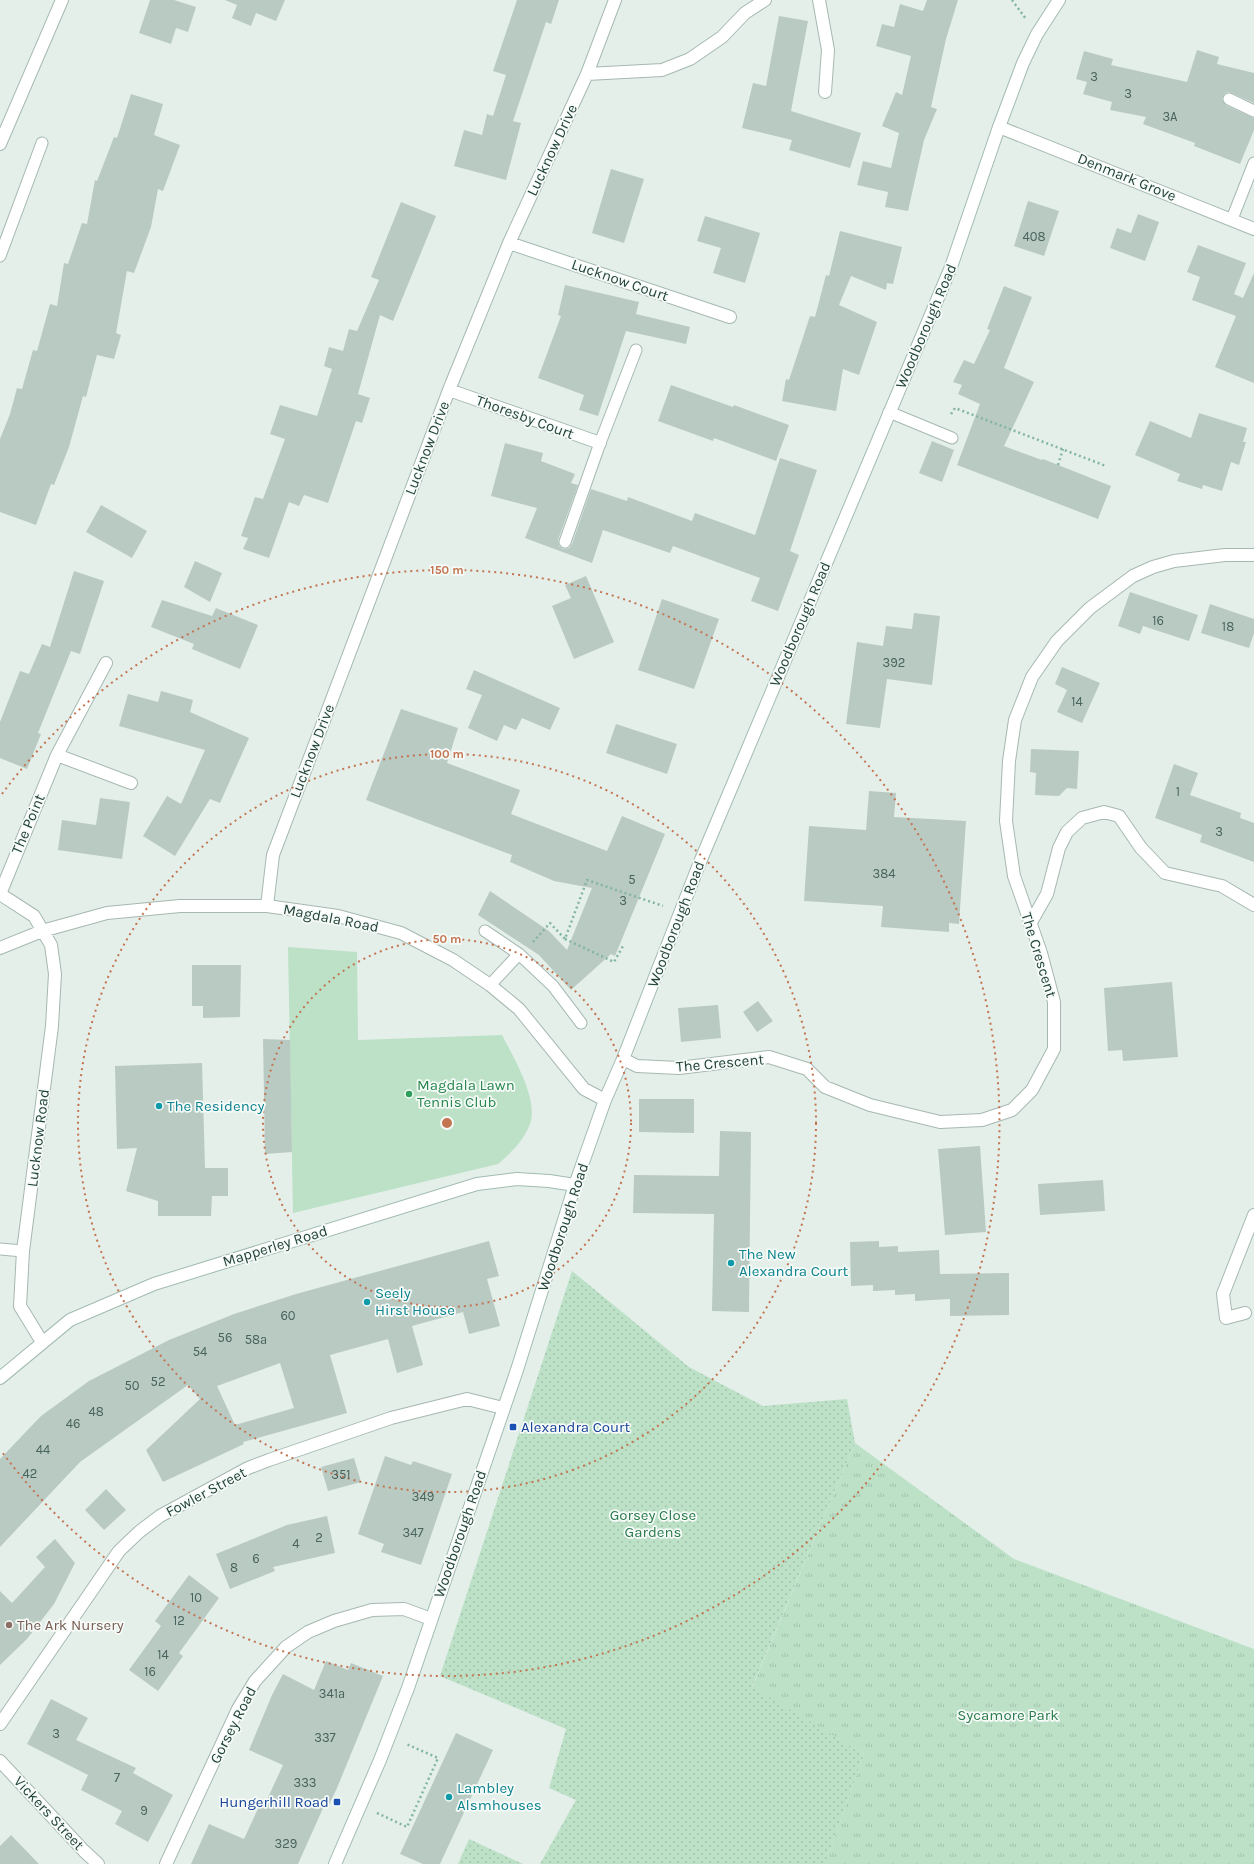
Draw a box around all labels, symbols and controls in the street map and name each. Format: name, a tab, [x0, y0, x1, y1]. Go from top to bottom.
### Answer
house number: 3	[1090, 69, 1098, 84]
house number: 3	[1124, 86, 1132, 101]
street label: Lucknow Drive	[523, 101, 581, 199]
house number: 3A	[1162, 109, 1178, 124]
street label: Denmark Grove	[1075, 149, 1179, 205]
house number: 408	[1023, 229, 1045, 244]
street label: Lucknow Court	[569, 255, 671, 305]
street label: Woodborough Road	[892, 261, 960, 391]
street label: Thoresby Court	[474, 391, 577, 443]
street label: Lucknow Drive	[401, 399, 453, 497]
street label: Woodborough Road	[766, 559, 834, 689]
text: 150 m	[430, 563, 464, 577]
house number: 16	[1152, 613, 1164, 628]
house number: 18	[1222, 619, 1234, 634]
house number: 392	[883, 655, 905, 670]
house number: 14	[1071, 694, 1083, 709]
street label: Lucknow Drive	[286, 702, 338, 800]
text: 100 m	[430, 747, 464, 761]
house number: 1	[1176, 784, 1180, 799]
street label: The Point	[7, 791, 49, 857]
house number: 3	[1215, 824, 1223, 839]
street label: Woodborough Road	[644, 858, 708, 990]
house number: 384	[873, 866, 895, 881]
house number: 5	[628, 872, 636, 887]
house number: 3	[619, 893, 627, 908]
street label: Magdala Road	[282, 900, 380, 936]
street label: The Crescent	[1018, 910, 1061, 1000]
text: 50 m	[433, 932, 462, 946]
street label: The Crescent	[675, 1050, 765, 1076]
place label: Magdala Lawn Tennis Club	[417, 1076, 515, 1111]
street label: Lucknow Road	[23, 1088, 53, 1188]
marker: Magdala Lawn Tennis Club	[404, 1089, 414, 1099]
place label: The Residency	[167, 1097, 264, 1115]
marker: The Residency	[154, 1101, 164, 1111]
centre of rings	[440, 1116, 454, 1130]
street label: Woodborough Road	[534, 1161, 592, 1293]
street label: Mapperley Road	[220, 1222, 330, 1270]
place label: The New Alexandra Court	[739, 1245, 849, 1280]
marker: The New Alexandra Court	[726, 1258, 736, 1268]
place label: Seely Hirst House	[375, 1284, 455, 1319]
marker: Seely Hirst House	[362, 1297, 372, 1307]
house number: 60	[280, 1308, 296, 1323]
house number: 56	[218, 1330, 232, 1345]
house number: 58a	[245, 1332, 267, 1347]
house number: 54	[193, 1344, 207, 1359]
house number: 52	[151, 1374, 165, 1389]
house number: 50	[124, 1378, 140, 1393]
house number: 48	[88, 1404, 104, 1419]
house number: 46	[66, 1416, 80, 1431]
place label: Alexandra Court	[521, 1418, 631, 1436]
marker: Alexandra Court	[508, 1422, 518, 1432]
house number: 44	[36, 1442, 50, 1457]
street label: Fowler Street	[163, 1463, 250, 1521]
house number: 42	[23, 1466, 37, 1481]
house number: 351	[331, 1467, 351, 1482]
street label: Woodborough Road	[430, 1468, 490, 1600]
house number: 349	[412, 1489, 434, 1504]
park label: Gorsey Close Gardens	[610, 1506, 696, 1541]
house number: 347	[402, 1525, 424, 1540]
house number: 2	[315, 1530, 323, 1545]
house number: 4	[292, 1536, 300, 1551]
house number: 6	[252, 1551, 260, 1566]
house number: 8	[230, 1560, 238, 1575]
house number: 10	[190, 1590, 202, 1605]
house number: 12	[173, 1613, 185, 1628]
place label: The Ark Nursery	[17, 1616, 124, 1634]
marker: The Ark Nursery	[4, 1620, 14, 1630]
house number: 14	[157, 1647, 169, 1662]
house number: 16	[144, 1664, 156, 1679]
street label: Gorsey Road	[206, 1684, 260, 1766]
house number: 341a	[319, 1686, 345, 1701]
park label: Sycamore Park	[957, 1706, 1059, 1724]
house number: 3	[52, 1726, 60, 1741]
house number: 337	[314, 1730, 336, 1745]
house number: 7	[114, 1770, 120, 1785]
street label: Vickers Street	[10, 1772, 88, 1854]
house number: 333	[293, 1775, 317, 1790]
place label: Lambley Alsmhouses	[457, 1779, 542, 1814]
marker: Lambley Alsmhouses	[444, 1792, 454, 1802]
place label: Hungerhill Road	[219, 1793, 329, 1811]
marker: Hungerhill Road	[332, 1797, 342, 1807]
house number: 9	[140, 1803, 148, 1818]
house number: 329	[275, 1836, 297, 1851]

